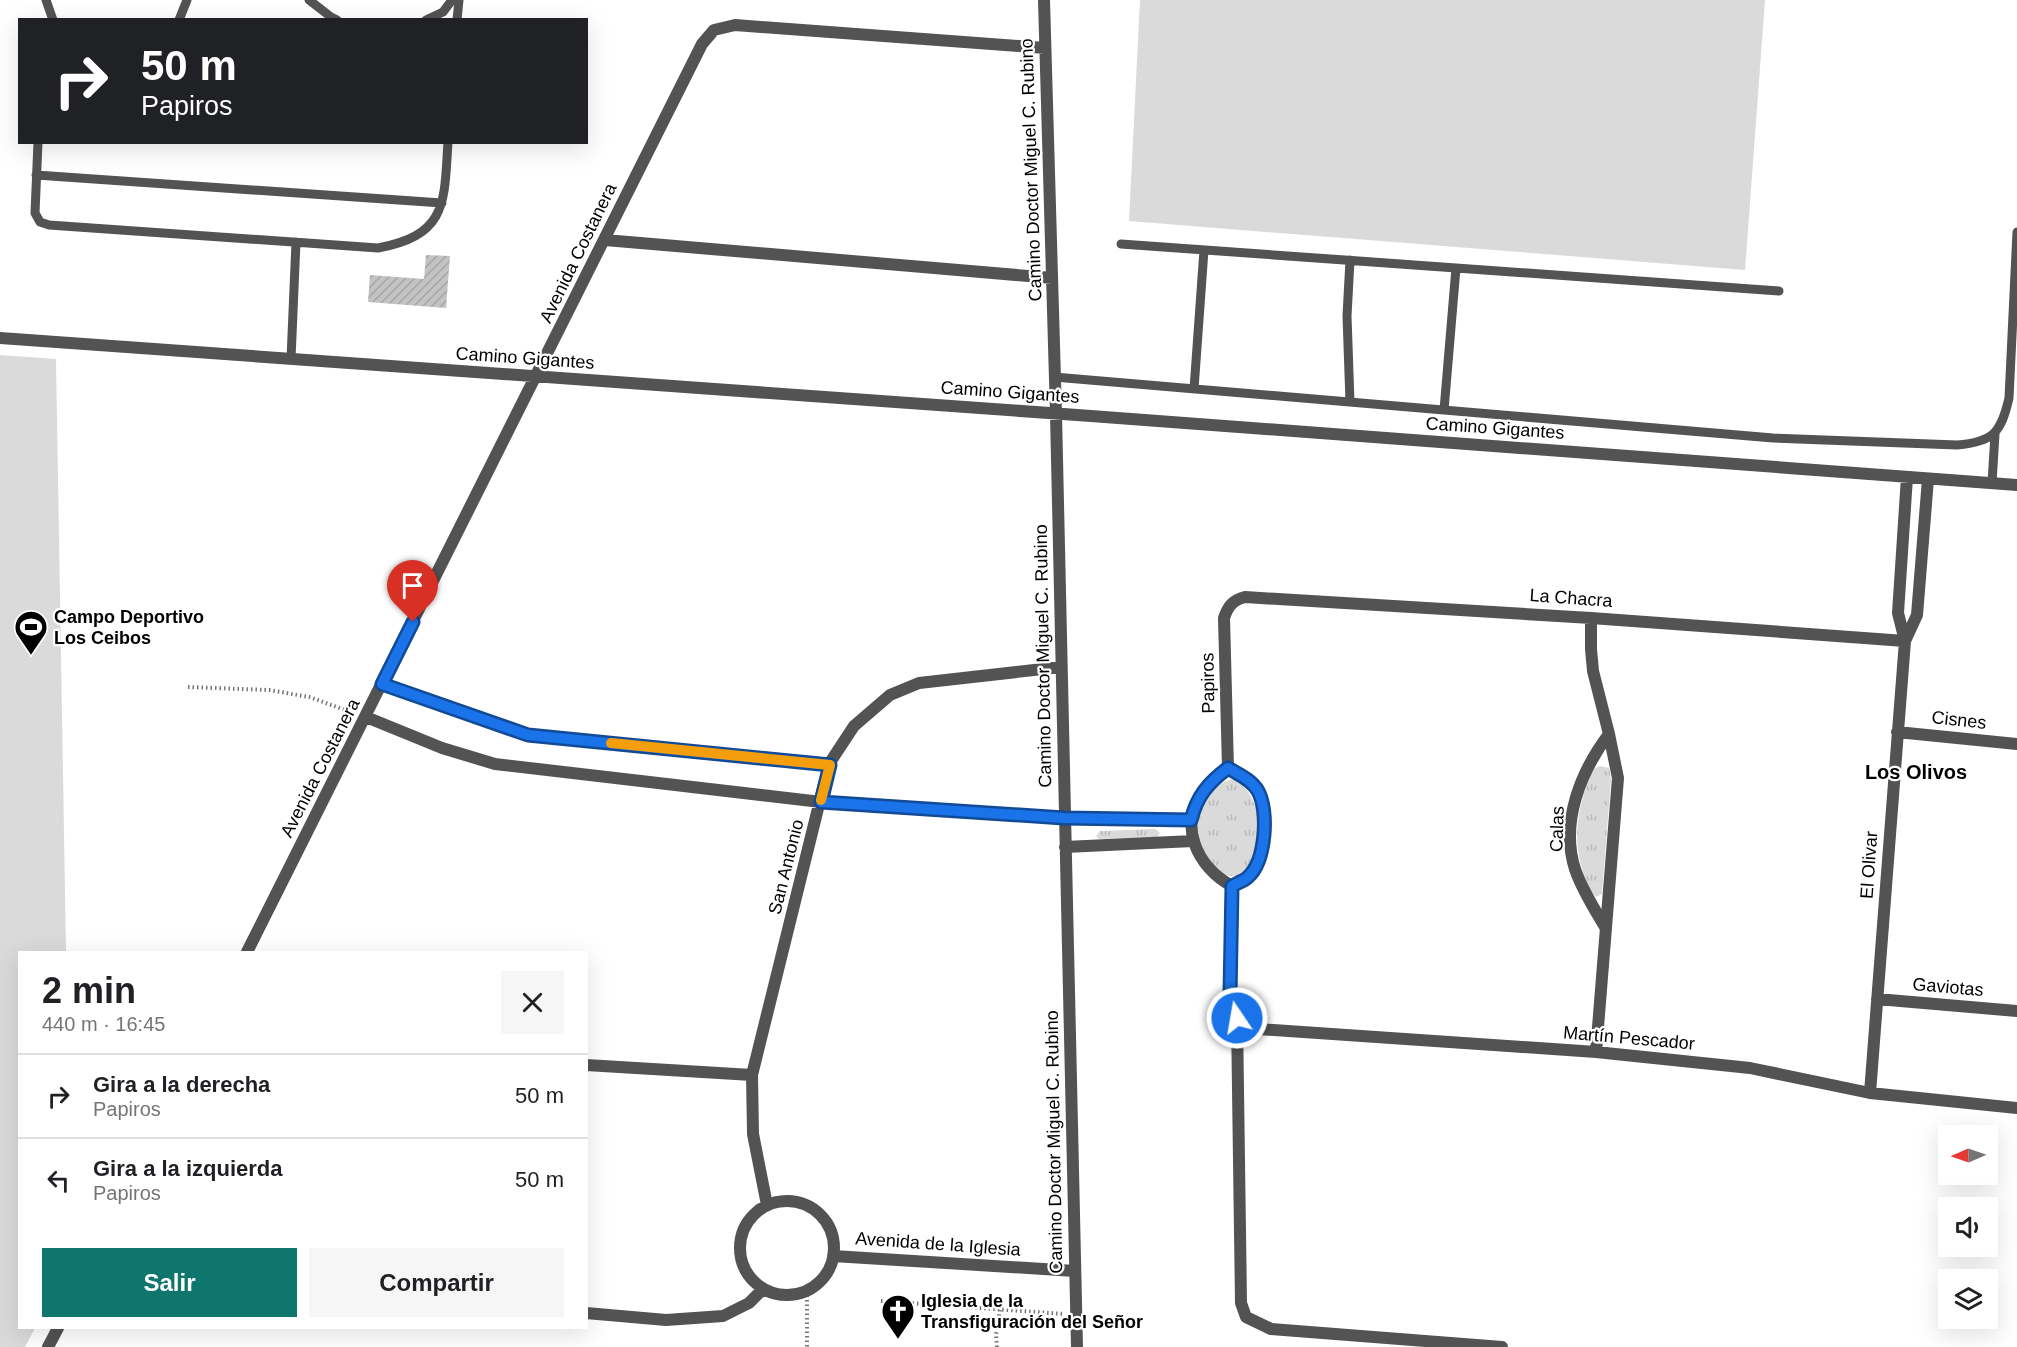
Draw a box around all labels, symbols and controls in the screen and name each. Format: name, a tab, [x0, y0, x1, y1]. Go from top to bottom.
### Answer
street label: Camino Doctor Miguel C. Rubino	[1016, 38, 1046, 302]
icon: right	[42, 42, 120, 120]
text: 50 m	[141, 42, 237, 89]
text: Papiros	[141, 91, 233, 121]
street label: Avenida Costanera	[536, 179, 621, 326]
street label: Camino Gigantes	[455, 343, 595, 373]
street label: Camino Gigantes	[940, 377, 1080, 407]
street label: Camino Gigantes	[1425, 413, 1565, 443]
street label: Camino Doctor Miguel C. Rubino	[1031, 524, 1055, 788]
pin	[387, 560, 438, 622]
icon: arrive	[396, 569, 429, 602]
street label: La Chacra	[1529, 585, 1614, 611]
place label: Campo Deportivo Los Ceibos	[54, 607, 204, 648]
sports icon: Campo Deportivo Los Ceibos	[13, 609, 49, 656]
street label: Papiros	[1197, 652, 1219, 714]
street label: Avenida Costanera	[276, 695, 364, 841]
street label: Cisnes	[1931, 707, 1987, 733]
district label: Los Olivos	[1865, 761, 1967, 783]
street label: Calas	[1546, 806, 1568, 852]
street label: San Antonio	[765, 817, 807, 917]
street label: El Olivar	[1857, 830, 1881, 900]
text: 2 min	[42, 970, 136, 1011]
button: close	[501, 971, 564, 1034]
street label: Gaviotas	[1912, 974, 1984, 1000]
position arrow	[1205, 986, 1269, 1050]
street label: Camino Doctor Miguel C. Rubino	[1042, 1010, 1066, 1274]
text: 440 m · 16:45	[42, 1013, 165, 1035]
street label: Martín Pescador	[1562, 1022, 1696, 1054]
text: Gira a la derecha	[93, 1072, 270, 1097]
icon: right	[42, 1080, 75, 1113]
text: 50 m	[515, 1083, 564, 1108]
text: Papiros	[93, 1098, 161, 1120]
north arrow	[1938, 1125, 1998, 1185]
map controls	[1938, 1125, 1998, 1329]
text: Gira a la izquierda	[93, 1156, 283, 1181]
icon: left	[42, 1164, 75, 1197]
text: 50 m	[515, 1167, 564, 1192]
text: Papiros	[93, 1182, 161, 1204]
button: sound	[1938, 1197, 1998, 1257]
street label: Avenida de la Iglesia	[855, 1228, 1022, 1260]
button: Salir	[42, 1248, 297, 1317]
button: Compartir	[309, 1248, 564, 1317]
button: layers	[1938, 1269, 1998, 1329]
place label: Iglesia de la Transfiguración del Señor	[921, 1291, 1143, 1332]
church icon: Iglesia de la Transfiguración del Señor	[880, 1293, 916, 1340]

